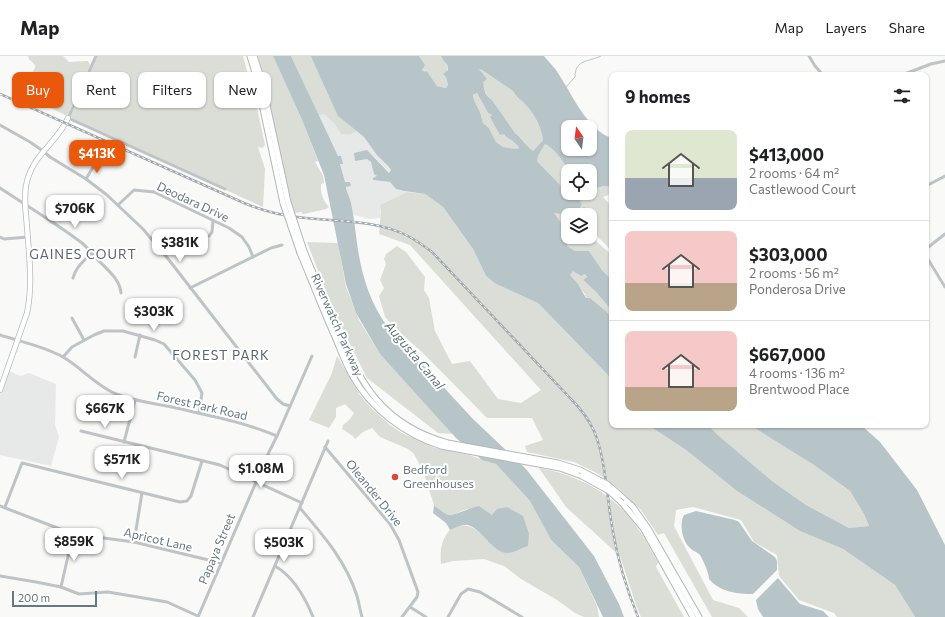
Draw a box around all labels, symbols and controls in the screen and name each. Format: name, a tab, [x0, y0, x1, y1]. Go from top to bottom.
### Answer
text: Map	[20, 16, 59, 39]
text: Map	[775, 19, 803, 36]
text: Layers	[825, 19, 867, 36]
text: Share	[889, 19, 925, 36]
chip: Buy	[12, 72, 64, 108]
chip: Rent	[72, 72, 130, 108]
chip: Filters	[138, 72, 206, 108]
chip: New	[214, 72, 271, 108]
icon: filters	[891, 85, 913, 107]
text: 9 homes	[625, 86, 690, 107]
north arrow	[561, 120, 597, 156]
map controls	[561, 120, 597, 244]
pin: $413K	[69, 140, 125, 174]
text: $413,000	[749, 144, 824, 165]
text: $413K	[78, 145, 116, 161]
icon: home	[657, 146, 705, 194]
button: locate	[561, 164, 597, 200]
text: 2 rooms · 64 m²	[749, 165, 839, 181]
street label: Deodara Drive	[155, 178, 232, 224]
text: Castlewood Court	[749, 181, 856, 197]
pin: $706K	[47, 195, 103, 229]
text: $706K	[55, 200, 95, 216]
button: layers	[561, 208, 597, 244]
pin: $381K	[152, 229, 208, 263]
text: $381K	[161, 234, 199, 250]
text: $303,000	[749, 244, 827, 265]
district label: GAINES COURT	[29, 246, 137, 262]
icon: home	[657, 247, 705, 295]
text: 2 rooms · 56 m²	[749, 265, 839, 281]
street label: Riverwatch Parkway	[309, 271, 367, 378]
text: Ponderosa Drive	[749, 281, 846, 297]
pin: $303K	[126, 298, 182, 332]
text: $303K	[134, 303, 174, 319]
water label: Augusta Canal	[381, 317, 449, 393]
text: $667,000	[749, 344, 826, 365]
district label: FOREST PARK	[172, 347, 270, 363]
icon: home	[657, 347, 705, 395]
text: 4 rooms · 136 m²	[749, 365, 845, 381]
text: Brentwood Place	[749, 381, 849, 397]
street label: Forest Park Road	[155, 388, 249, 422]
pin: $667K	[77, 395, 133, 429]
text: $667K	[85, 400, 125, 416]
pin: $571K	[94, 446, 150, 480]
text: $571K	[103, 451, 141, 467]
pin: $1.08M	[228, 455, 294, 489]
street label: Oleander Drive	[344, 456, 406, 529]
text: $1.08M	[238, 460, 284, 476]
place label: Bedford Greenhouses	[403, 462, 474, 490]
marker: Bedford Greenhouses	[390, 472, 400, 482]
street label: Papaya Street	[195, 511, 237, 586]
street label: Apricot Lane	[123, 524, 194, 554]
pin: $859K	[46, 528, 102, 562]
pin: $503K	[256, 529, 312, 563]
text: $859K	[54, 533, 94, 549]
text: $503K	[264, 534, 304, 550]
scale bar	[12, 589, 97, 608]
text: 200 m	[18, 591, 50, 604]

